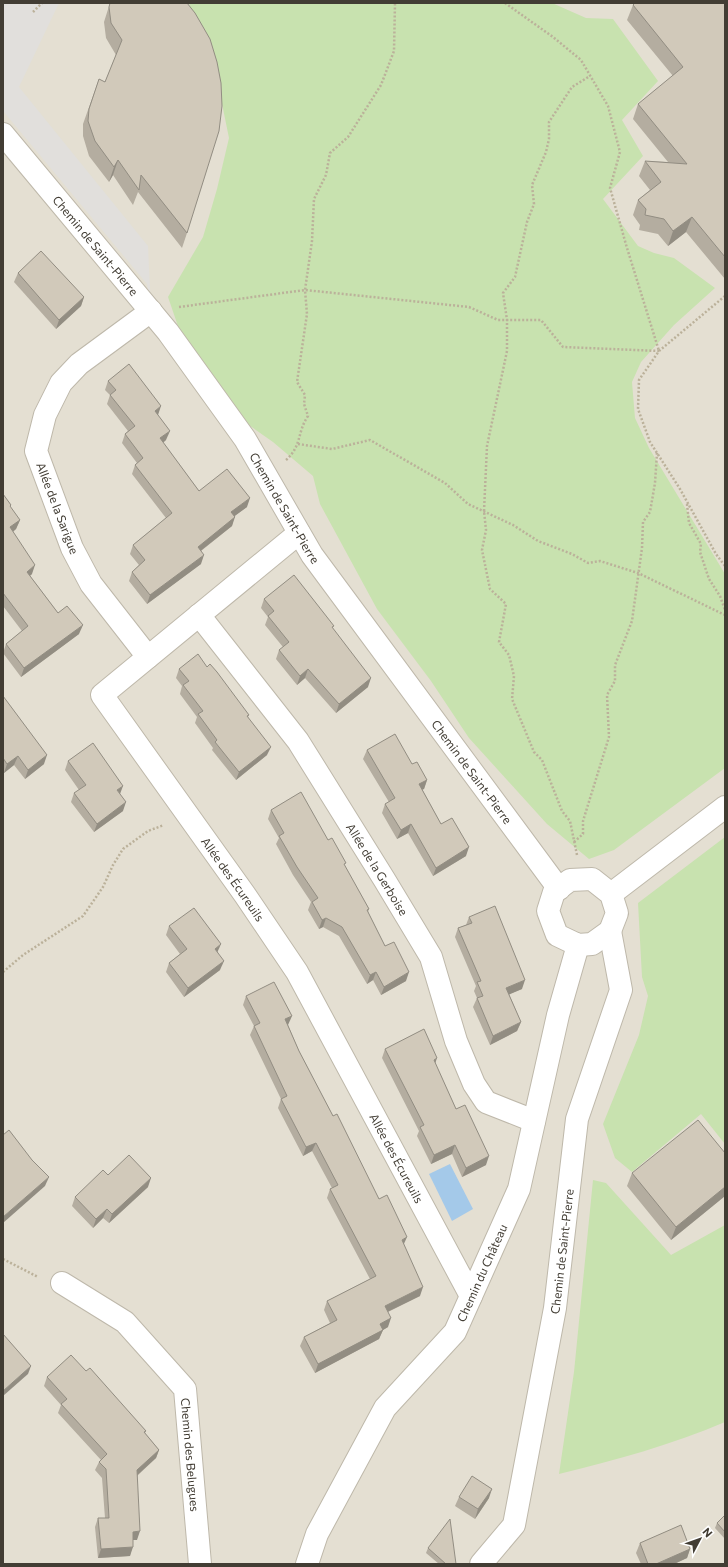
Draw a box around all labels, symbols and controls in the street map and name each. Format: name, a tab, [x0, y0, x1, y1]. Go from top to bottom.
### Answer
street label: Chemin de Saint-Pierre	[50, 193, 141, 298]
street label: Chemin de Saint-Pierre	[247, 450, 323, 566]
street label: Allée de la Sarigue	[34, 460, 82, 556]
street label: Chemin de Saint-Pierre	[429, 717, 515, 826]
street label: Allée de la Gerboise	[344, 820, 411, 918]
street label: Allée des Écureuils	[199, 834, 267, 924]
street label: Allée des Écureuils	[367, 1111, 427, 1205]
street label: Chemin de Saint-Pierre	[547, 1188, 576, 1315]
street label: Chemin du Château	[454, 1222, 509, 1324]
street label: Chemin des Belugues	[179, 1397, 202, 1512]
north arrow	[680, 1519, 720, 1559]
text: N	[700, 1525, 716, 1539]

